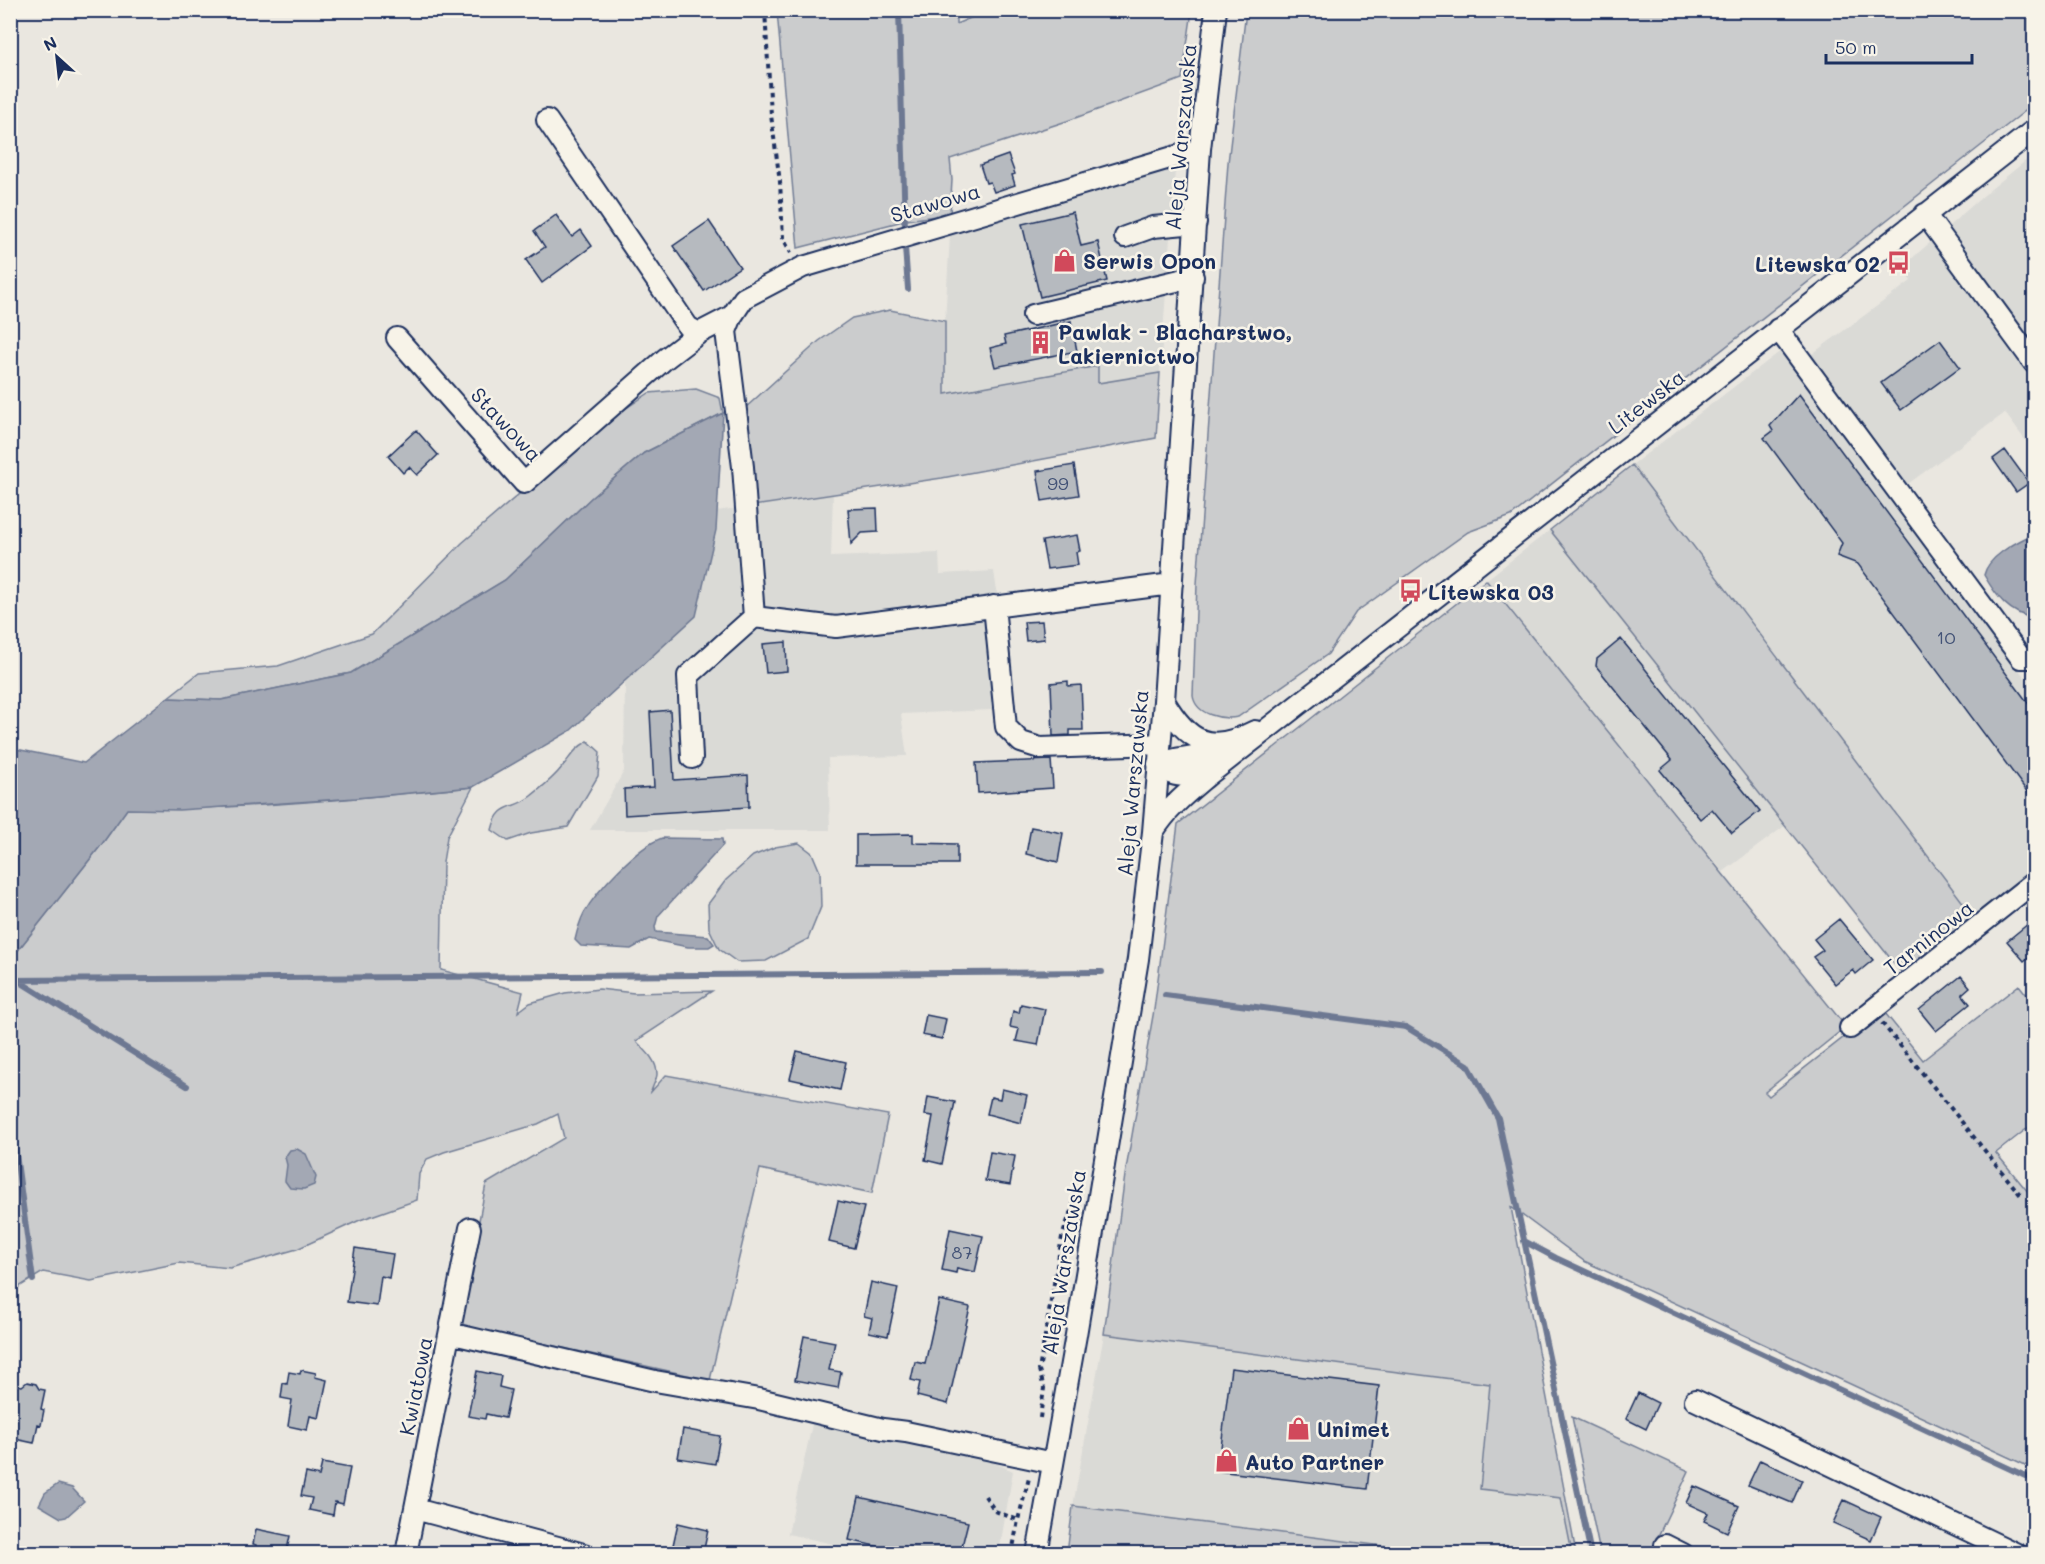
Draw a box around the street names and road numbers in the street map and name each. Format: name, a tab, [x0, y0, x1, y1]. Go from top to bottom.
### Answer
street label: Aleja Warszawska	[1158, 42, 1202, 232]
street label: Stawowa	[887, 176, 983, 228]
street label: Litewska	[1602, 363, 1690, 439]
street label: Stawowa	[466, 381, 548, 467]
street label: Aleja Warszawska	[1110, 688, 1154, 878]
street label: Tarninowa	[1878, 893, 1978, 981]
street label: Aleja Warszawska	[1035, 1167, 1091, 1357]
street label: Kwiatowa	[392, 1335, 438, 1437]

